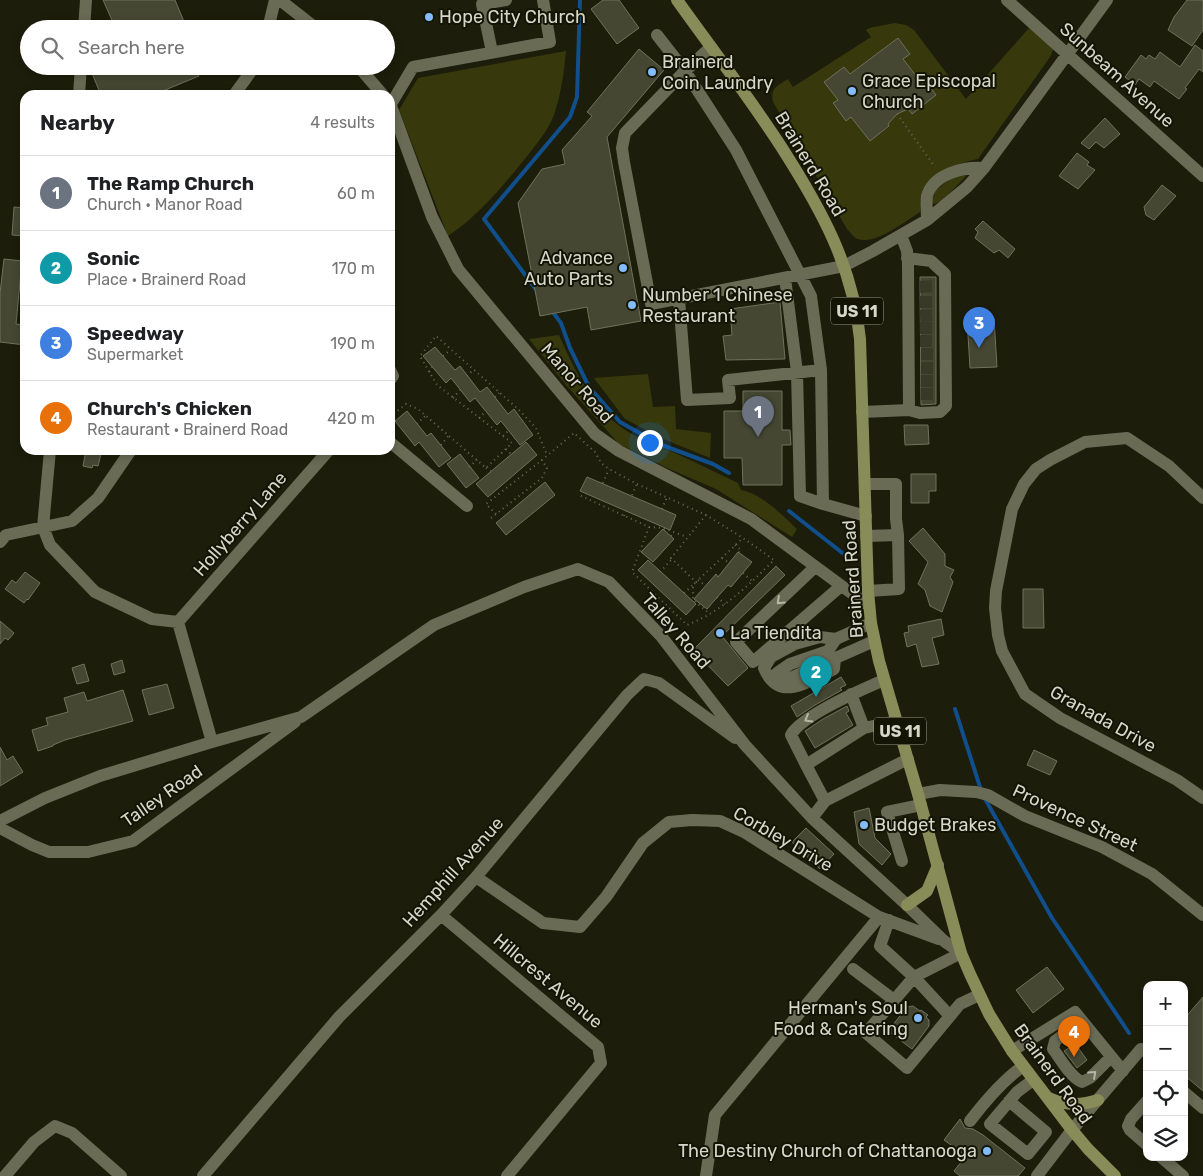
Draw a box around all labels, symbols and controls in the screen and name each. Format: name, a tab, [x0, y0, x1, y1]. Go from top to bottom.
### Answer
place label: Hope City Church	[439, 6, 586, 28]
marker: Hope City Church	[423, 11, 435, 23]
street label: Sunbeam Avenue	[1055, 18, 1179, 132]
search box	[20, 20, 395, 75]
icon: search	[38, 34, 66, 62]
text: Search here	[78, 36, 185, 59]
place label: Brainerd Coin Laundry	[662, 51, 773, 94]
marker: Brainerd Coin Laundry	[646, 66, 658, 78]
place label: Grace Episcopal Church	[862, 70, 996, 113]
marker: Grace Episcopal Church	[846, 85, 858, 97]
street label: Brainerd Road	[770, 108, 850, 220]
text: Nearby	[40, 110, 115, 135]
text: 4 results	[310, 113, 375, 132]
text: The Ramp Church	[87, 172, 254, 195]
text: 1	[52, 184, 60, 203]
text: 60 m	[337, 184, 375, 203]
text: Church · Manor Road	[87, 195, 243, 214]
text: Sonic	[87, 247, 140, 270]
place label: Advance Auto Parts	[524, 247, 613, 290]
text: 2	[51, 259, 61, 278]
text: 170 m	[332, 259, 375, 278]
marker: Advance Auto Parts	[617, 262, 629, 274]
text: Place · Brainerd Road	[87, 270, 246, 289]
place label: Number 1 Chinese Restaurant	[642, 284, 793, 327]
road number: US 11	[831, 298, 883, 324]
marker: Number 1 Chinese Restaurant	[626, 299, 638, 311]
pin: 3	[963, 307, 995, 348]
text: Speedway	[87, 322, 184, 345]
text: 3	[51, 334, 61, 353]
text: 190 m	[330, 334, 375, 353]
street label: Manor Road	[536, 338, 618, 428]
text: Supermarket	[87, 345, 183, 364]
pin: 1	[742, 396, 774, 437]
text: Church's Chicken	[87, 397, 252, 420]
text: 4	[51, 409, 61, 428]
text: 420 m	[327, 409, 375, 428]
text: Restaurant · Brainerd Road	[87, 420, 288, 439]
your location	[637, 430, 663, 456]
street label: Hollyberry Lane	[189, 467, 291, 581]
street label: Brainerd Road	[838, 519, 868, 639]
street label: Talley Road	[637, 588, 715, 674]
one-way arrow	[777, 595, 786, 604]
place label: La Tiendita	[730, 622, 822, 644]
marker: La Tiendita	[714, 627, 726, 639]
pin: 2	[800, 656, 832, 697]
street label: Granada Drive	[1046, 681, 1160, 757]
one-way arrow	[805, 712, 814, 722]
road number: US 11	[874, 718, 926, 744]
street label: Talley Road	[117, 760, 207, 832]
street label: Provence Street	[1009, 779, 1141, 857]
street label: Corbley Drive	[729, 802, 837, 876]
street label: Hemphill Avenue	[398, 812, 508, 932]
place label: Budget Brakes	[874, 814, 997, 836]
marker: Budget Brakes	[858, 819, 870, 831]
street label: Hillcrest Avenue	[489, 929, 607, 1033]
map controls	[1143, 981, 1188, 1161]
button: +	[1143, 981, 1188, 1026]
place label: Herman's Soul Food & Catering	[773, 997, 908, 1040]
marker: Herman's Soul Food & Catering	[912, 1012, 924, 1024]
pin: 4	[1058, 1016, 1090, 1057]
street label: Brainerd Road	[1009, 1020, 1097, 1128]
button: −	[1143, 1026, 1188, 1071]
one-way arrow	[1088, 1070, 1097, 1079]
button: locate	[1143, 1071, 1188, 1116]
button: layers	[1143, 1116, 1188, 1161]
place label: The Destiny Church of Chattanooga	[678, 1140, 977, 1162]
marker: The Destiny Church of Chattanooga	[981, 1145, 993, 1157]

